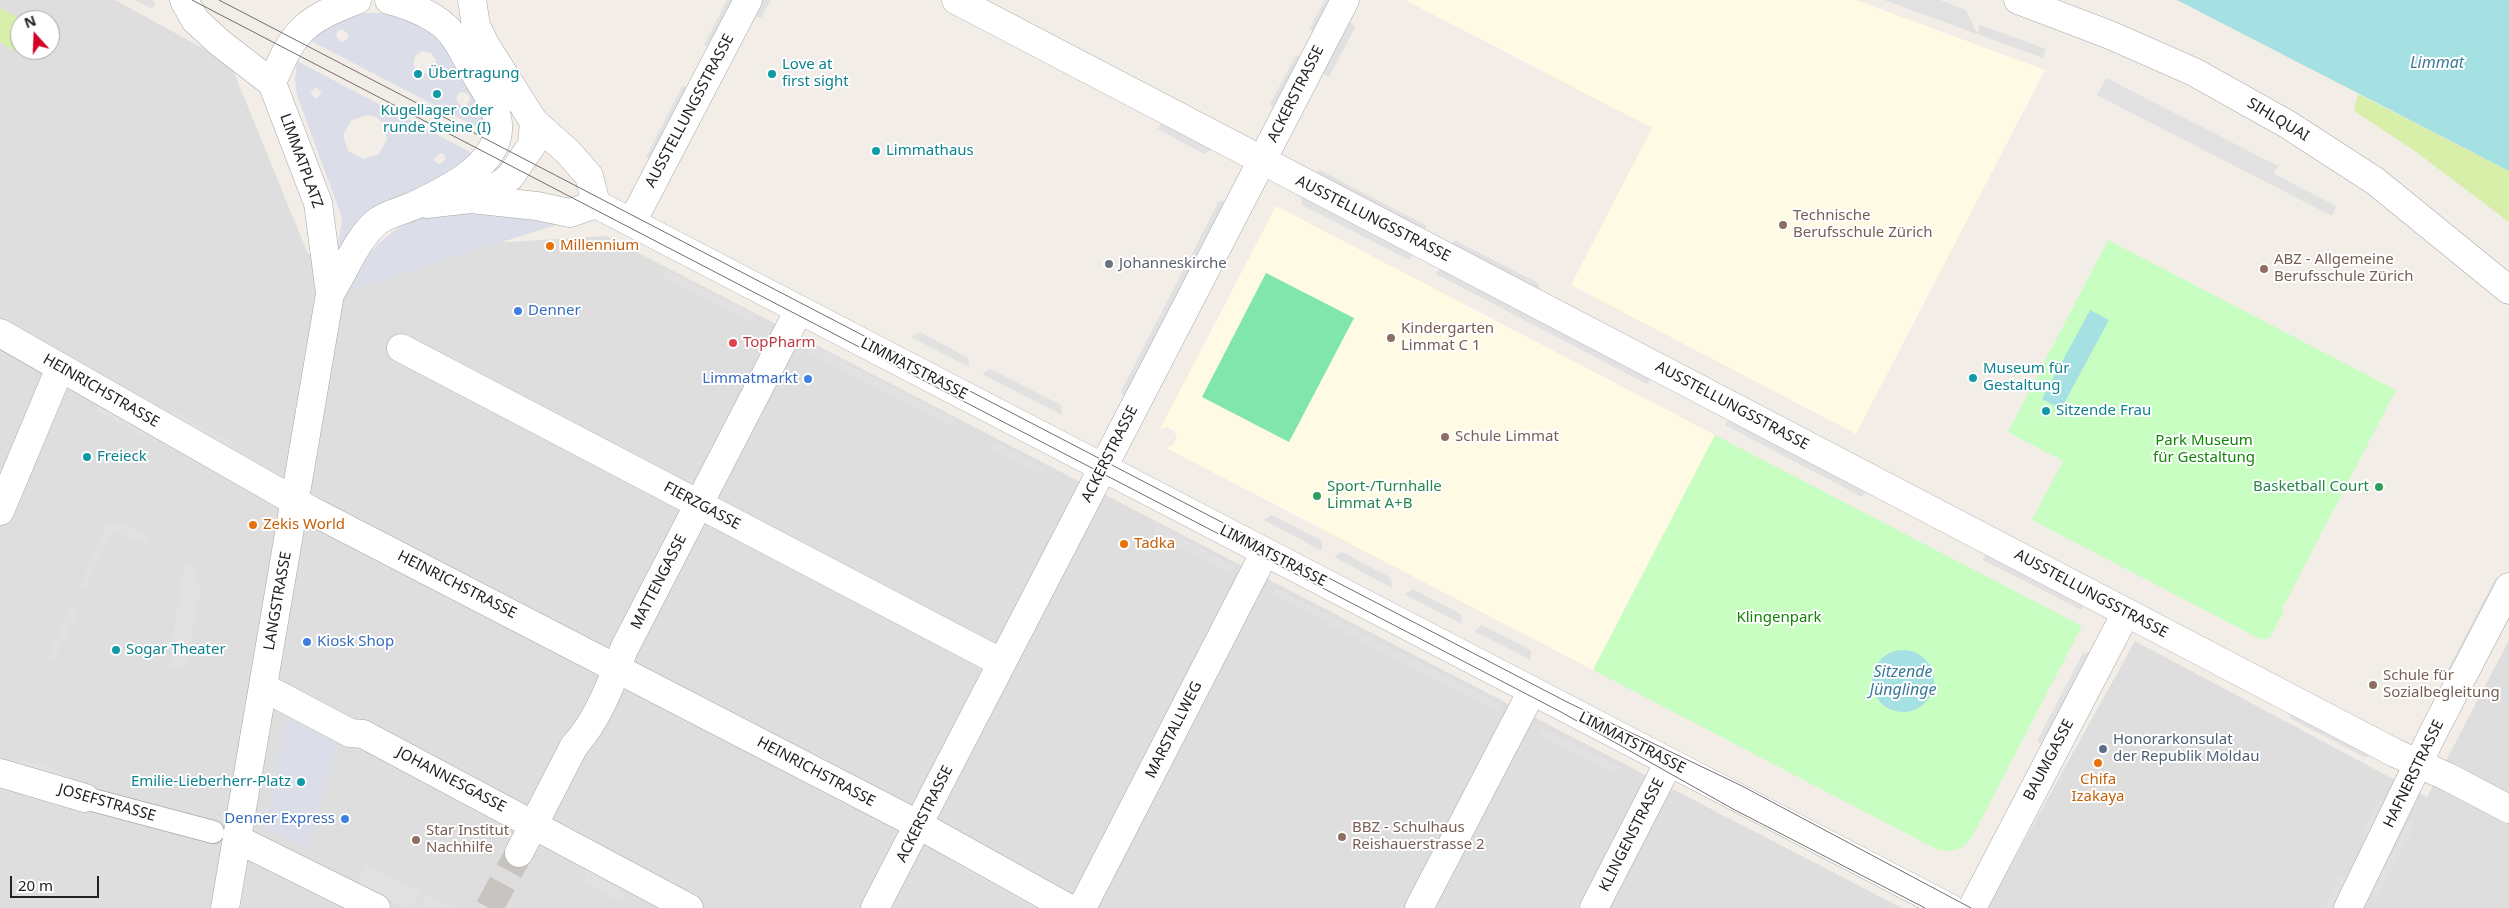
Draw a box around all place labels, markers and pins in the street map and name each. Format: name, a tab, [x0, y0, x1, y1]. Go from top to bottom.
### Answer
place label: Love at first sight	[782, 56, 849, 91]
place label: Übertragung	[428, 65, 520, 83]
marker: Übertragung	[412, 68, 424, 80]
marker: Love at first sight	[766, 68, 778, 80]
marker: Kugellager oder runde Steine (I)	[431, 88, 443, 100]
place label: Kugellager oder runde Steine (I)	[380, 102, 494, 137]
place label: Limmathaus	[886, 142, 974, 160]
marker: Limmathaus	[870, 145, 882, 157]
place label: Technische Berufsschule Zürich	[1793, 207, 1933, 242]
marker: Technische Berufsschule Zürich	[1777, 219, 1789, 231]
place label: Millennium	[560, 237, 639, 255]
marker: Millennium	[544, 240, 556, 252]
place label: ABZ - Allgemeine Berufsschule Zürich	[2274, 251, 2414, 286]
place label: Johanneskirche	[1119, 255, 1227, 273]
marker: Johanneskirche	[1103, 258, 1115, 270]
marker: ABZ - Allgemeine Berufsschule Zürich	[2258, 263, 2270, 275]
place label: Denner	[528, 302, 581, 320]
marker: Denner	[512, 305, 524, 317]
place label: Kindergarten Limmat C 1	[1401, 320, 1494, 355]
marker: Kindergarten Limmat C 1	[1385, 332, 1397, 344]
place label: TopPharm	[743, 334, 816, 352]
marker: TopPharm	[727, 337, 739, 349]
place label: Museum für Gestaltung	[1983, 360, 2069, 395]
place label: Limmatmarkt	[702, 370, 798, 388]
marker: Museum für Gestaltung	[1967, 372, 1979, 384]
marker: Limmatmarkt	[802, 373, 814, 385]
place label: Sitzende Frau	[2056, 402, 2151, 420]
marker: Sitzende Frau	[2040, 405, 2052, 417]
place label: Schule Limmat	[1455, 428, 1559, 446]
marker: Schule Limmat	[1439, 431, 1451, 443]
place label: Freieck	[97, 448, 147, 466]
marker: Freieck	[81, 451, 93, 463]
place label: Sport-/Turnhalle Limmat A+B	[1327, 478, 1442, 513]
place label: Basketball Court	[2253, 478, 2369, 496]
marker: Basketball Court	[2373, 481, 2385, 493]
marker: Sport-/Turnhalle Limmat A+B	[1311, 490, 1323, 502]
place label: Zekis World	[263, 516, 345, 534]
marker: Zekis World	[247, 519, 259, 531]
place label: Tadka	[1134, 535, 1175, 553]
marker: Tadka	[1118, 538, 1130, 550]
place label: Kiosk Shop	[317, 633, 394, 651]
marker: Kiosk Shop	[301, 636, 313, 648]
place label: Sogar Theater	[126, 641, 226, 659]
marker: Sogar Theater	[110, 644, 122, 656]
place label: Schule für Sozialbegleitung	[2383, 667, 2500, 702]
marker: Schule für Sozialbegleitung	[2367, 679, 2379, 691]
place label: Honorarkonsulat der Republik Moldau	[2113, 731, 2259, 766]
marker: Honorarkonsulat der Republik Moldau	[2097, 743, 2109, 755]
marker: Chifa Izakaya	[2092, 757, 2104, 769]
place label: Chifa Izakaya	[2071, 771, 2125, 806]
place label: Emilie-Lieberherr-Platz	[131, 773, 291, 791]
marker: Emilie-Lieberherr-Platz	[295, 776, 307, 788]
place label: Denner Express	[224, 810, 335, 828]
marker: Denner Express	[339, 813, 351, 825]
place label: BBZ - Schulhaus Reishauerstrasse 2	[1352, 819, 1485, 854]
place label: Star Institut Nachhilfe	[426, 822, 509, 857]
marker: BBZ - Schulhaus Reishauerstrasse 2	[1336, 831, 1348, 843]
marker: Star Institut Nachhilfe	[410, 834, 422, 846]

